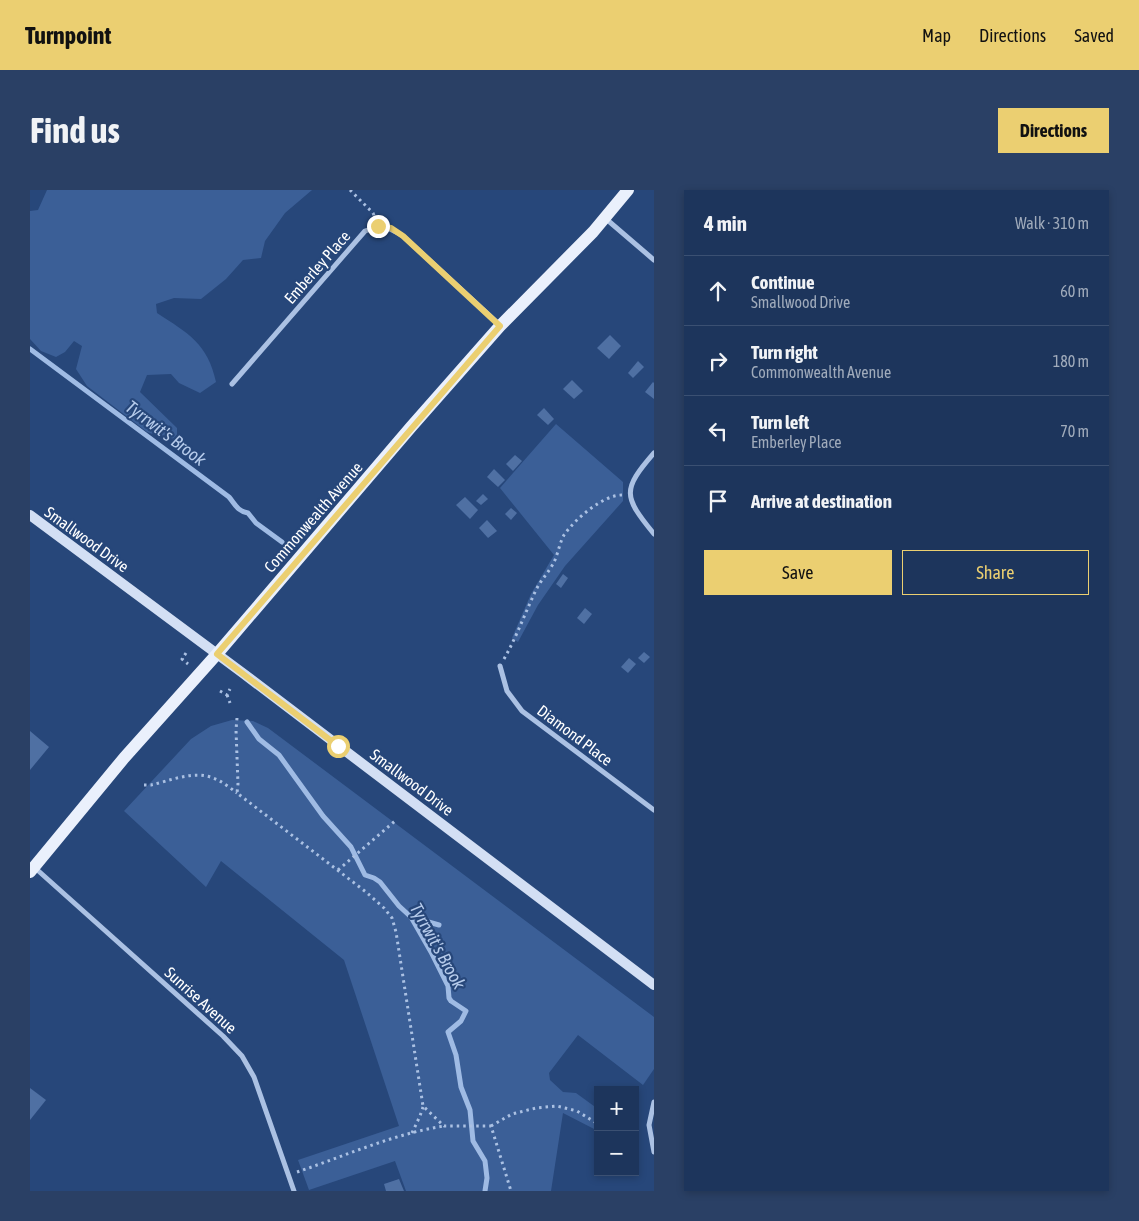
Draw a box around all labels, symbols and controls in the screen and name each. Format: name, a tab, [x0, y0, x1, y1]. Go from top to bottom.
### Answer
text: Turnpoint	[25, 22, 111, 49]
text: Map	[922, 25, 951, 46]
text: Directions	[979, 25, 1046, 46]
text: Saved	[1074, 25, 1114, 46]
button: Directions	[998, 108, 1109, 153]
text: Find us	[30, 110, 120, 150]
text: 4 min	[704, 211, 747, 235]
text: Walk · 310 m	[1015, 214, 1089, 232]
route end	[367, 215, 390, 238]
street label: Emberley Place	[280, 227, 354, 308]
text: Continue	[751, 271, 815, 293]
icon: ahead	[704, 277, 732, 305]
text: 60 m	[1060, 282, 1089, 300]
text: Smallwood Drive	[751, 293, 850, 311]
text: Turn right	[751, 341, 818, 363]
icon: right	[704, 347, 732, 375]
text: 180 m	[1053, 352, 1089, 370]
text: Commonwealth Avenue	[751, 363, 891, 381]
water label: Tyrrwit's Brook	[122, 396, 211, 471]
text: Turn left	[751, 411, 809, 433]
icon: left	[704, 417, 732, 445]
text: 70 m	[1060, 422, 1089, 440]
text: Emberley Place	[751, 433, 842, 451]
street label: Commonwealth Avenue	[260, 458, 366, 576]
icon: arrive	[704, 487, 732, 515]
text: Arrive at destination	[751, 490, 892, 512]
street label: Smallwood Drive	[42, 503, 132, 575]
button: Save	[704, 550, 892, 595]
button: Share	[902, 550, 1089, 595]
street label: Diamond Place	[534, 701, 616, 769]
route start	[327, 735, 350, 758]
street label: Smallwood Drive	[367, 745, 457, 819]
water label: Tyrrwit's Brook	[406, 899, 471, 994]
street label: Sunrise Avenue	[162, 963, 240, 1037]
map controls	[594, 1086, 639, 1176]
button: +	[594, 1086, 639, 1131]
button: −	[594, 1131, 639, 1176]

